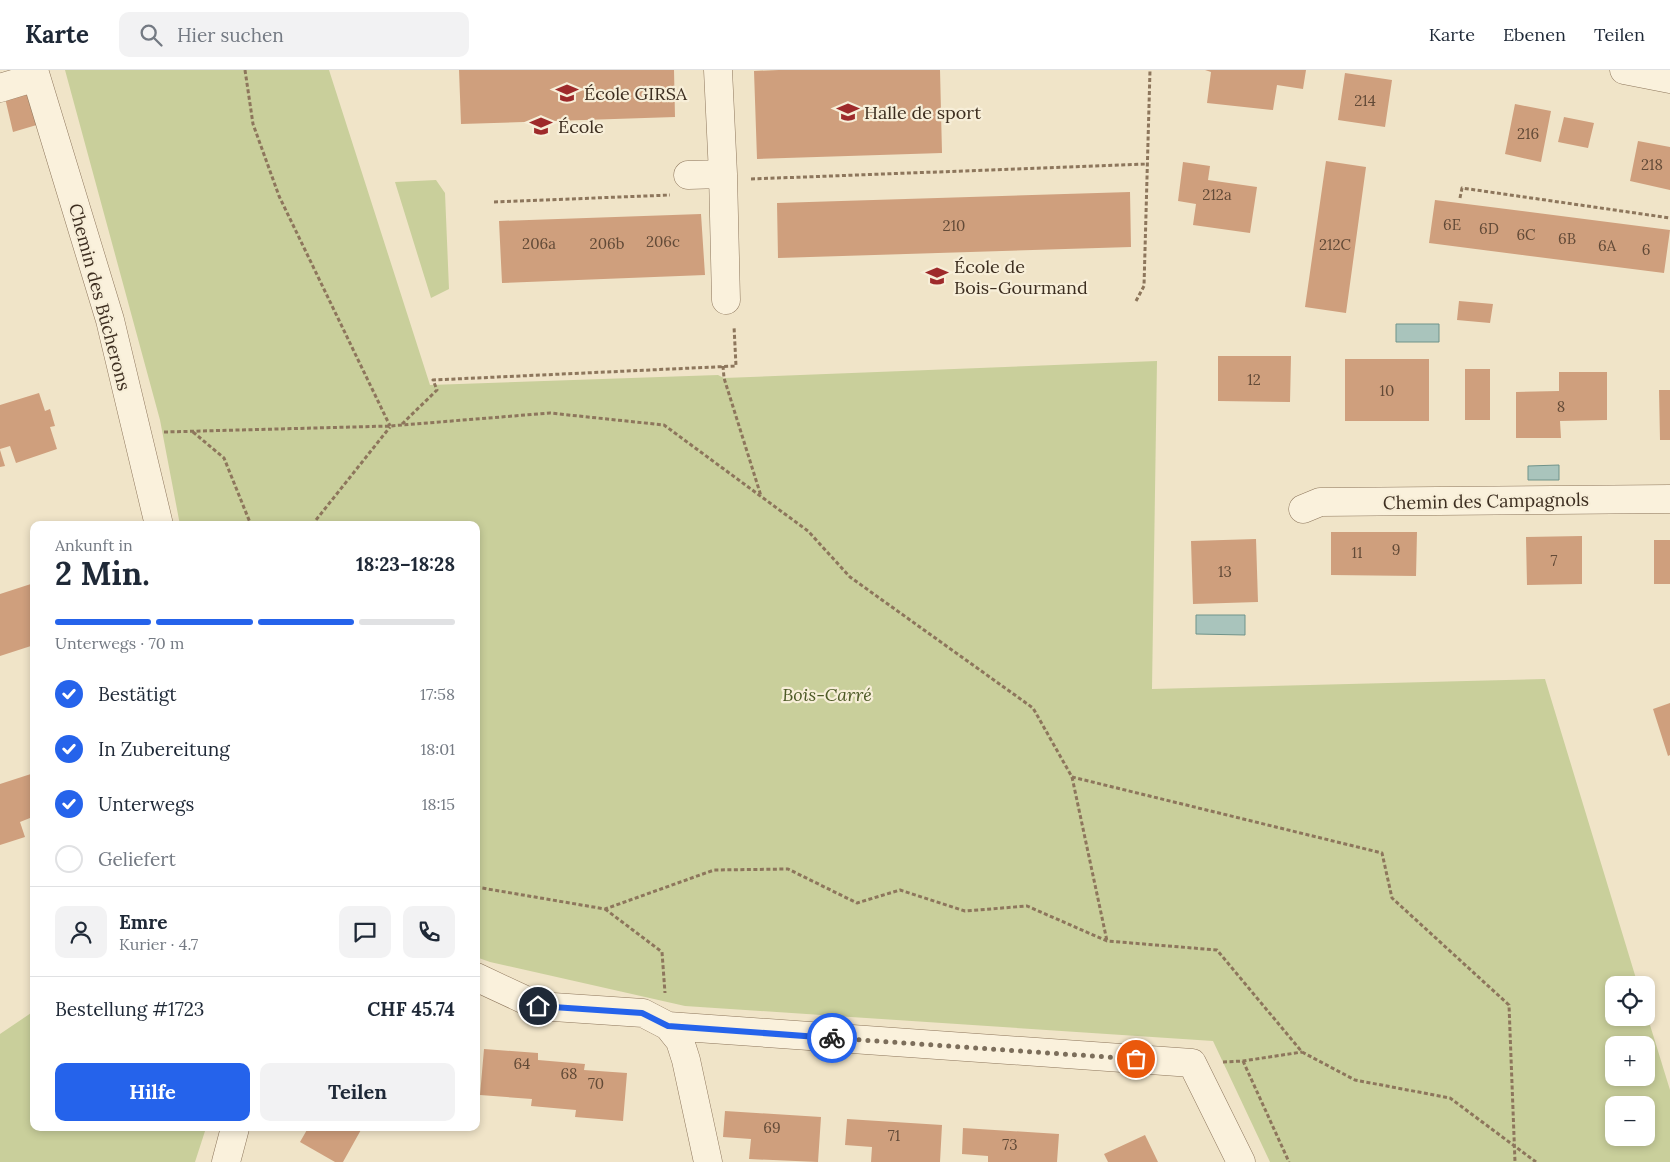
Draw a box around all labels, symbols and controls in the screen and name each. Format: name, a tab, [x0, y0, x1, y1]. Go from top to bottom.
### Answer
search box	[119, 12, 469, 57]
text: Karte	[25, 19, 89, 50]
icon: search	[137, 21, 165, 49]
text: Hier suchen	[177, 23, 284, 47]
text: Karte	[1429, 23, 1475, 46]
text: Ebenen	[1503, 23, 1566, 46]
text: Teilen	[1594, 23, 1645, 46]
school or university icon: École GIRSA	[554, 80, 580, 106]
place label: École GIRSA	[584, 82, 688, 105]
house number: 214	[1354, 91, 1376, 110]
school or university icon: Halle de sport	[835, 99, 861, 125]
place label: Halle de sport	[864, 101, 981, 124]
school or university icon: École	[528, 113, 554, 139]
place label: École	[558, 115, 604, 138]
house number: 216	[1517, 124, 1539, 143]
house number: 218	[1641, 155, 1663, 174]
house number: 212a	[1202, 185, 1232, 204]
street label: Chemin des Bûcherons	[64, 201, 136, 393]
house number: 6E	[1443, 215, 1461, 234]
house number: 210	[943, 216, 965, 235]
house number: 6D	[1479, 219, 1499, 238]
house number: 6C	[1516, 225, 1536, 244]
house number: 6B	[1558, 229, 1576, 248]
house number: 206c	[646, 232, 680, 251]
house number: 206a	[522, 234, 556, 253]
house number: 206b	[590, 234, 625, 253]
house number: 212C	[1319, 235, 1352, 254]
house number: 6A	[1598, 236, 1617, 255]
house number: 6	[1642, 240, 1650, 259]
place label: École de Bois-Gourmand	[954, 255, 1088, 299]
school or university icon: École de Bois-Gourmand	[924, 263, 950, 289]
house number: 12	[1247, 370, 1261, 389]
house number: 10	[1380, 381, 1394, 400]
house number: 8	[1557, 397, 1565, 416]
street label: Chemin des Campagnols	[1383, 488, 1589, 514]
text: Ankunft in	[55, 535, 133, 555]
house number: 9	[1392, 540, 1400, 559]
house number: 11	[1352, 543, 1362, 562]
house number: 7	[1551, 551, 1558, 570]
text: 18:23–18:28	[356, 552, 455, 576]
text: 2 Min.	[55, 553, 150, 594]
house number: 13	[1218, 562, 1232, 581]
text: Unterwegs · 70 m	[55, 633, 184, 653]
icon: check	[55, 680, 83, 708]
text: Bestätigt	[98, 682, 177, 706]
park label: Bois-Carré	[782, 683, 872, 706]
text: 17:58	[420, 684, 455, 704]
icon: check	[55, 735, 83, 763]
text: In Zubereitung	[98, 737, 230, 761]
text: 18:01	[420, 739, 455, 759]
icon: check	[55, 790, 83, 818]
text: Unterwegs	[98, 792, 194, 816]
text: 18:15	[422, 794, 455, 814]
text: Geliefert	[98, 847, 176, 871]
button: person	[55, 906, 107, 958]
button: chat	[339, 906, 391, 958]
button: phone	[403, 906, 455, 958]
text: Emre	[119, 910, 167, 934]
text: Kurier · 4.7	[119, 934, 198, 954]
map controls	[1605, 976, 1655, 1146]
button: locate	[1605, 976, 1655, 1026]
pin	[517, 985, 559, 1027]
icon: home	[524, 992, 552, 1020]
text: Bestellung #1723	[55, 997, 204, 1021]
text: CHF 45.74	[367, 997, 455, 1021]
courier	[807, 1013, 857, 1063]
icon: bike	[818, 1024, 846, 1052]
button: +	[1605, 1036, 1655, 1086]
pin	[1115, 1038, 1157, 1080]
icon: bag	[1122, 1045, 1150, 1073]
house number: 64	[514, 1054, 530, 1073]
button: Hilfe	[55, 1063, 250, 1121]
button: Teilen	[260, 1063, 455, 1121]
house number: 68	[560, 1064, 578, 1083]
house number: 70	[588, 1074, 604, 1093]
button: −	[1605, 1096, 1655, 1146]
house number: 69	[763, 1118, 781, 1137]
house number: 71	[888, 1126, 900, 1145]
house number: 73	[1002, 1135, 1018, 1154]

